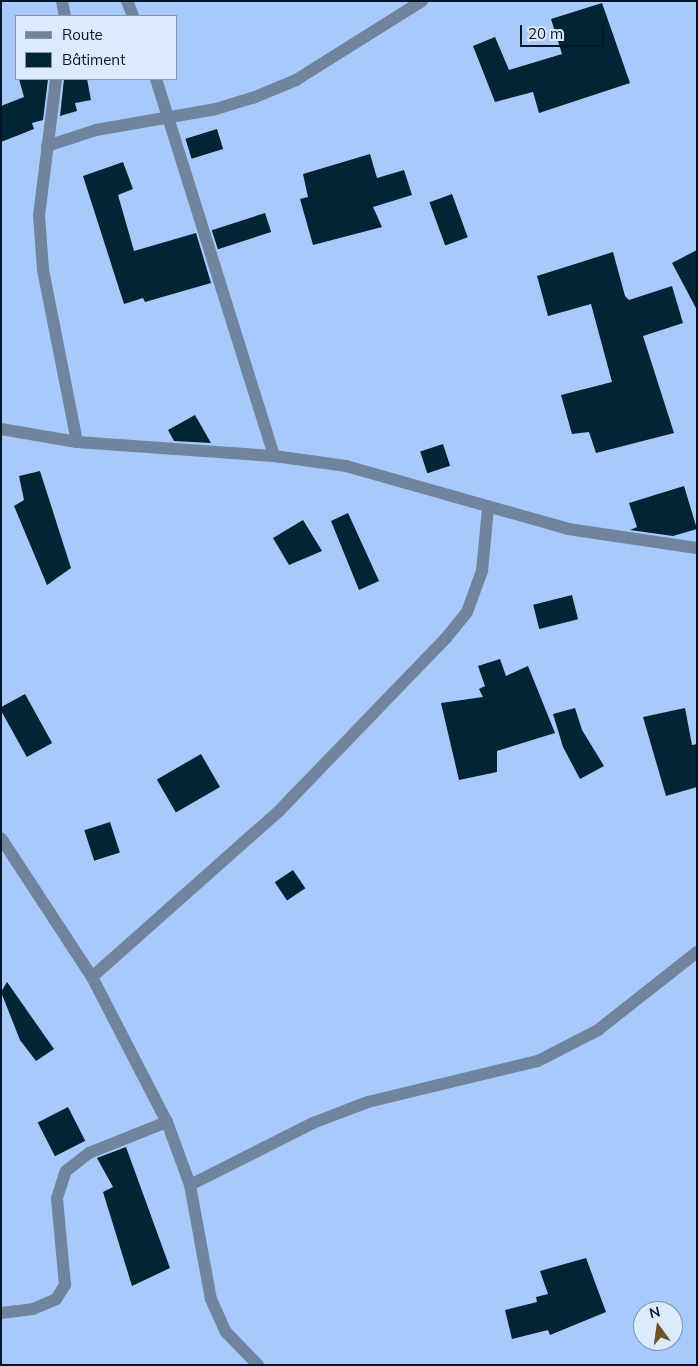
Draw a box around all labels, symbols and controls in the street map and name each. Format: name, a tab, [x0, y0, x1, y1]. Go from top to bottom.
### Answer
legend	[15, 15, 178, 80]
scale bar	[523, 15, 607, 47]
text: 20 m	[528, 24, 563, 43]
text: Route	[62, 25, 103, 44]
text: Bâtiment	[62, 50, 125, 69]
north arrow	[633, 1301, 683, 1351]
text: N	[647, 1302, 662, 1322]

